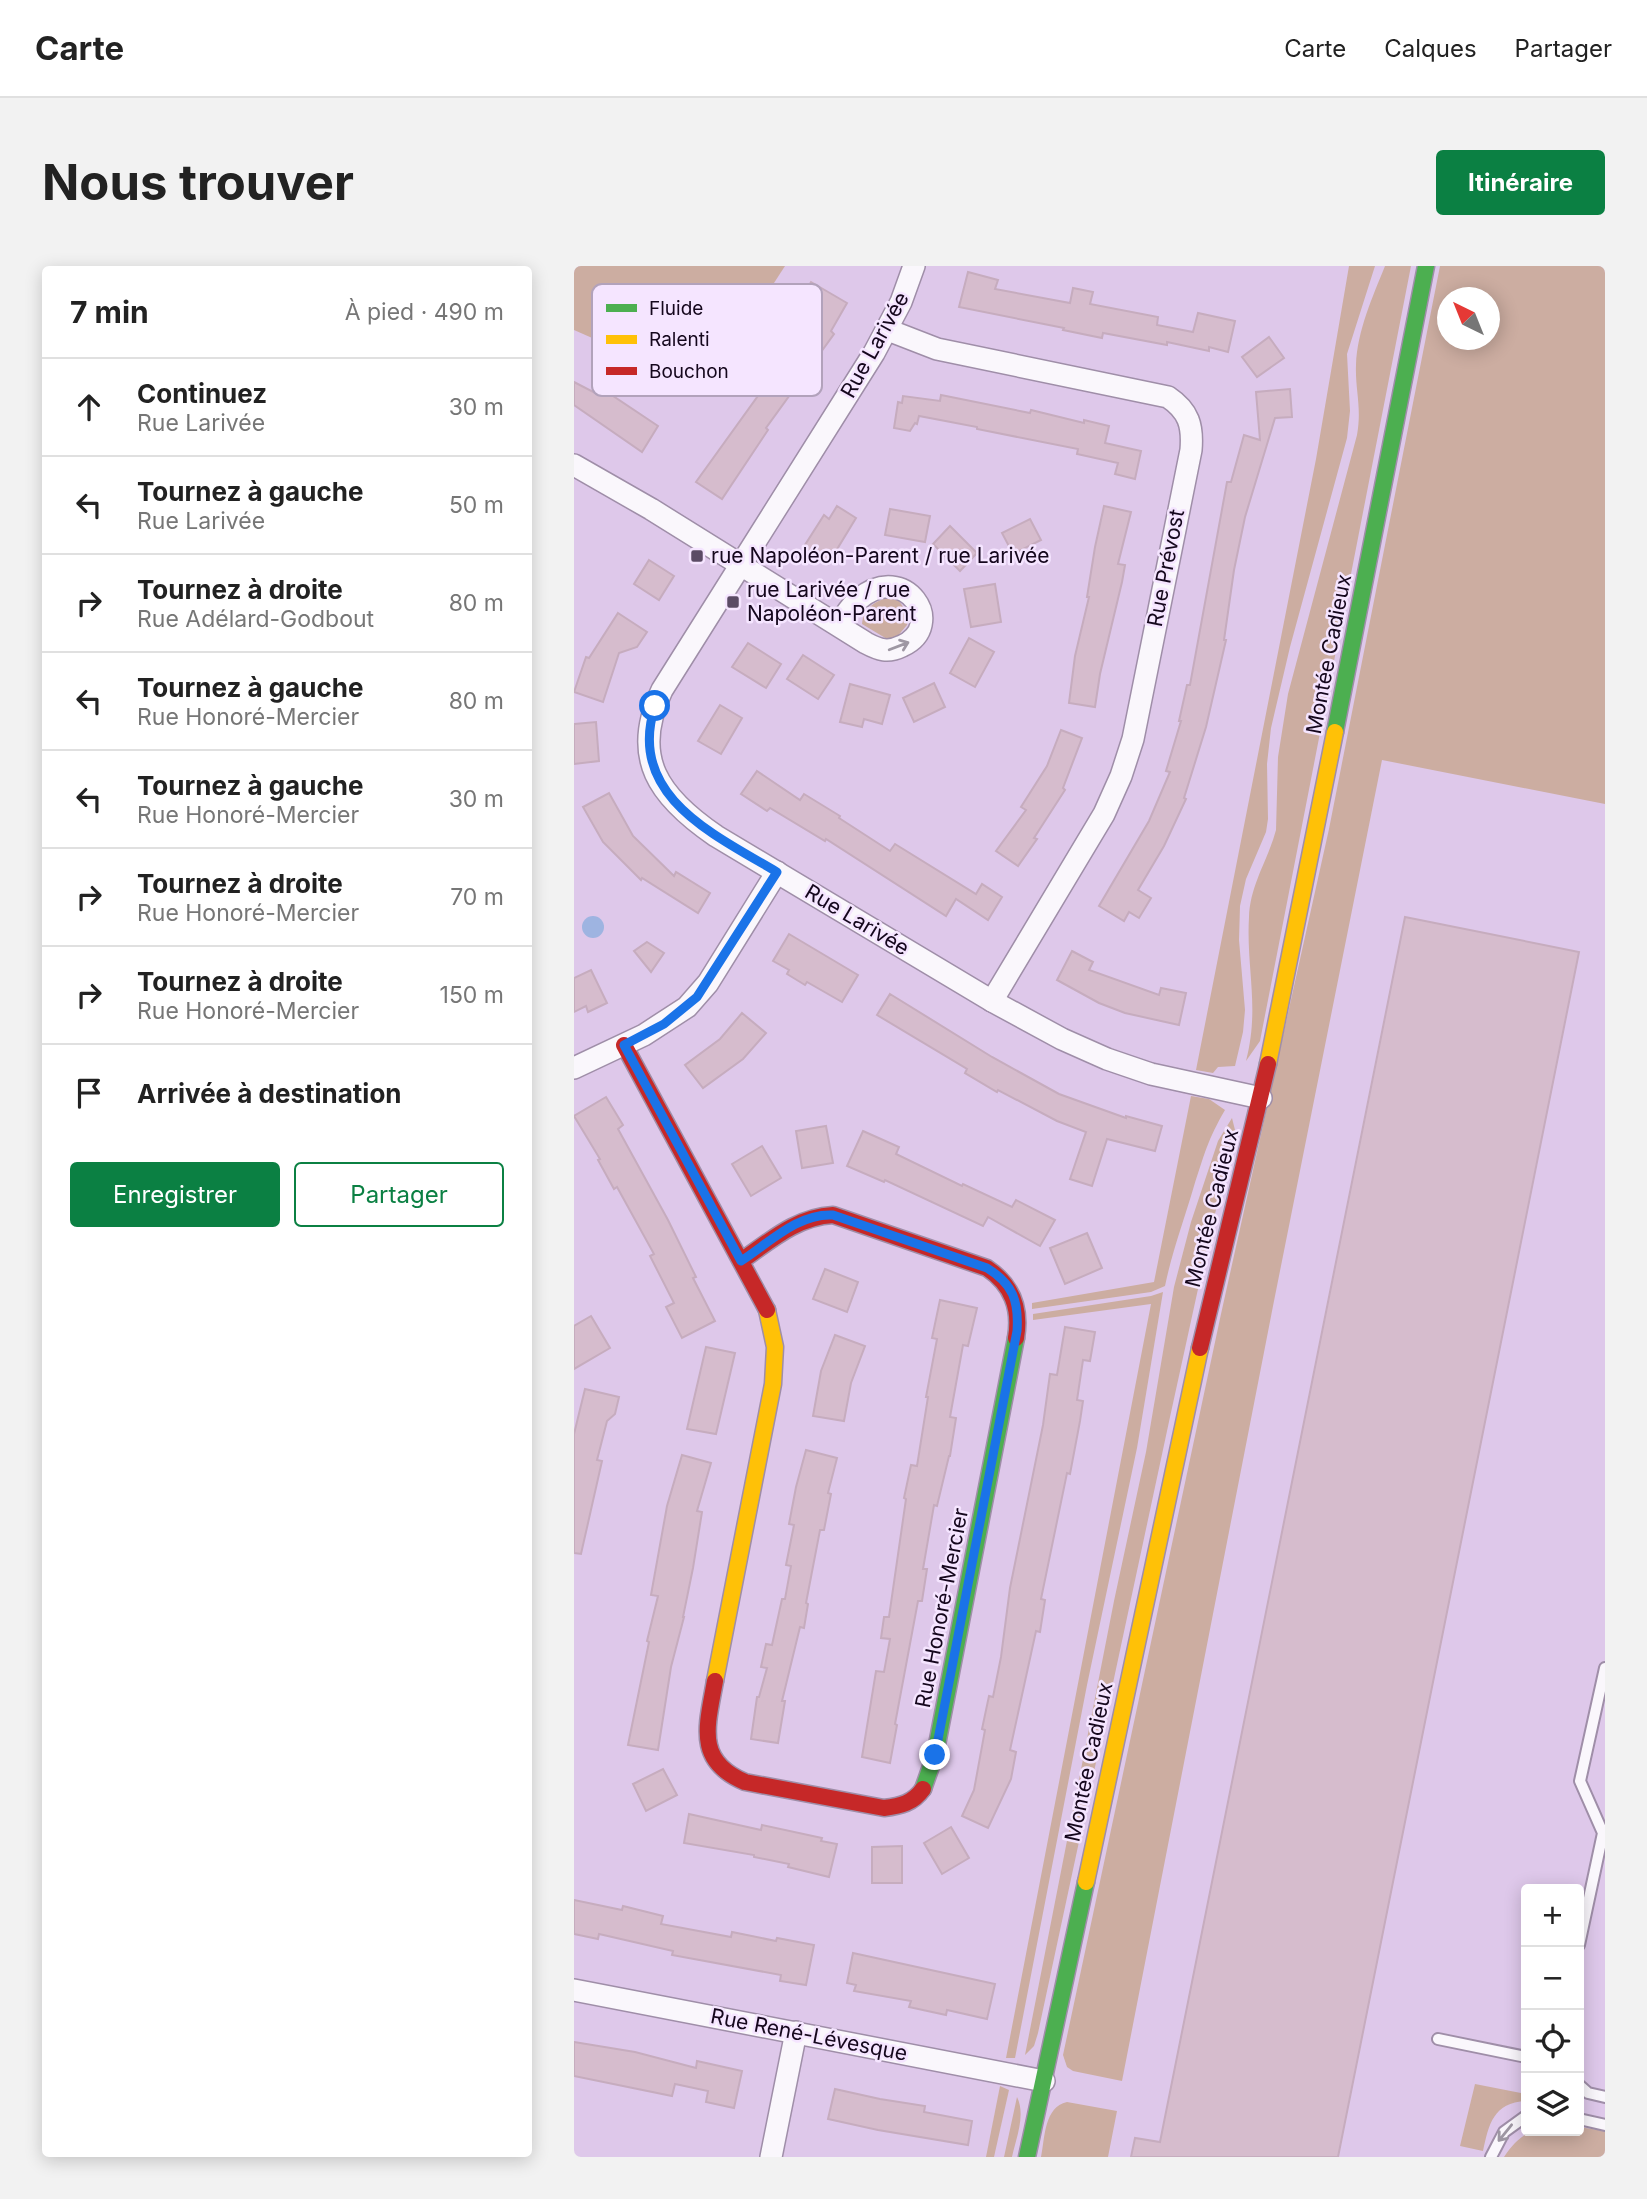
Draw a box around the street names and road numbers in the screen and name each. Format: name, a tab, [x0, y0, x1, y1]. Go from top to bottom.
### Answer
street label: Rue Larivée	[835, 288, 914, 402]
street label: Rue Prévost	[1142, 507, 1189, 629]
street label: Montée Cadieux	[1301, 572, 1356, 736]
street label: Rue Larivée	[801, 879, 914, 960]
street label: Montée Cadieux	[1180, 1126, 1243, 1290]
street label: Rue Honoré-Mercier	[910, 1506, 973, 1710]
street label: Montée Cadieux	[1059, 1680, 1118, 1844]
street label: Rue René-Lévesque	[709, 2003, 910, 2066]

